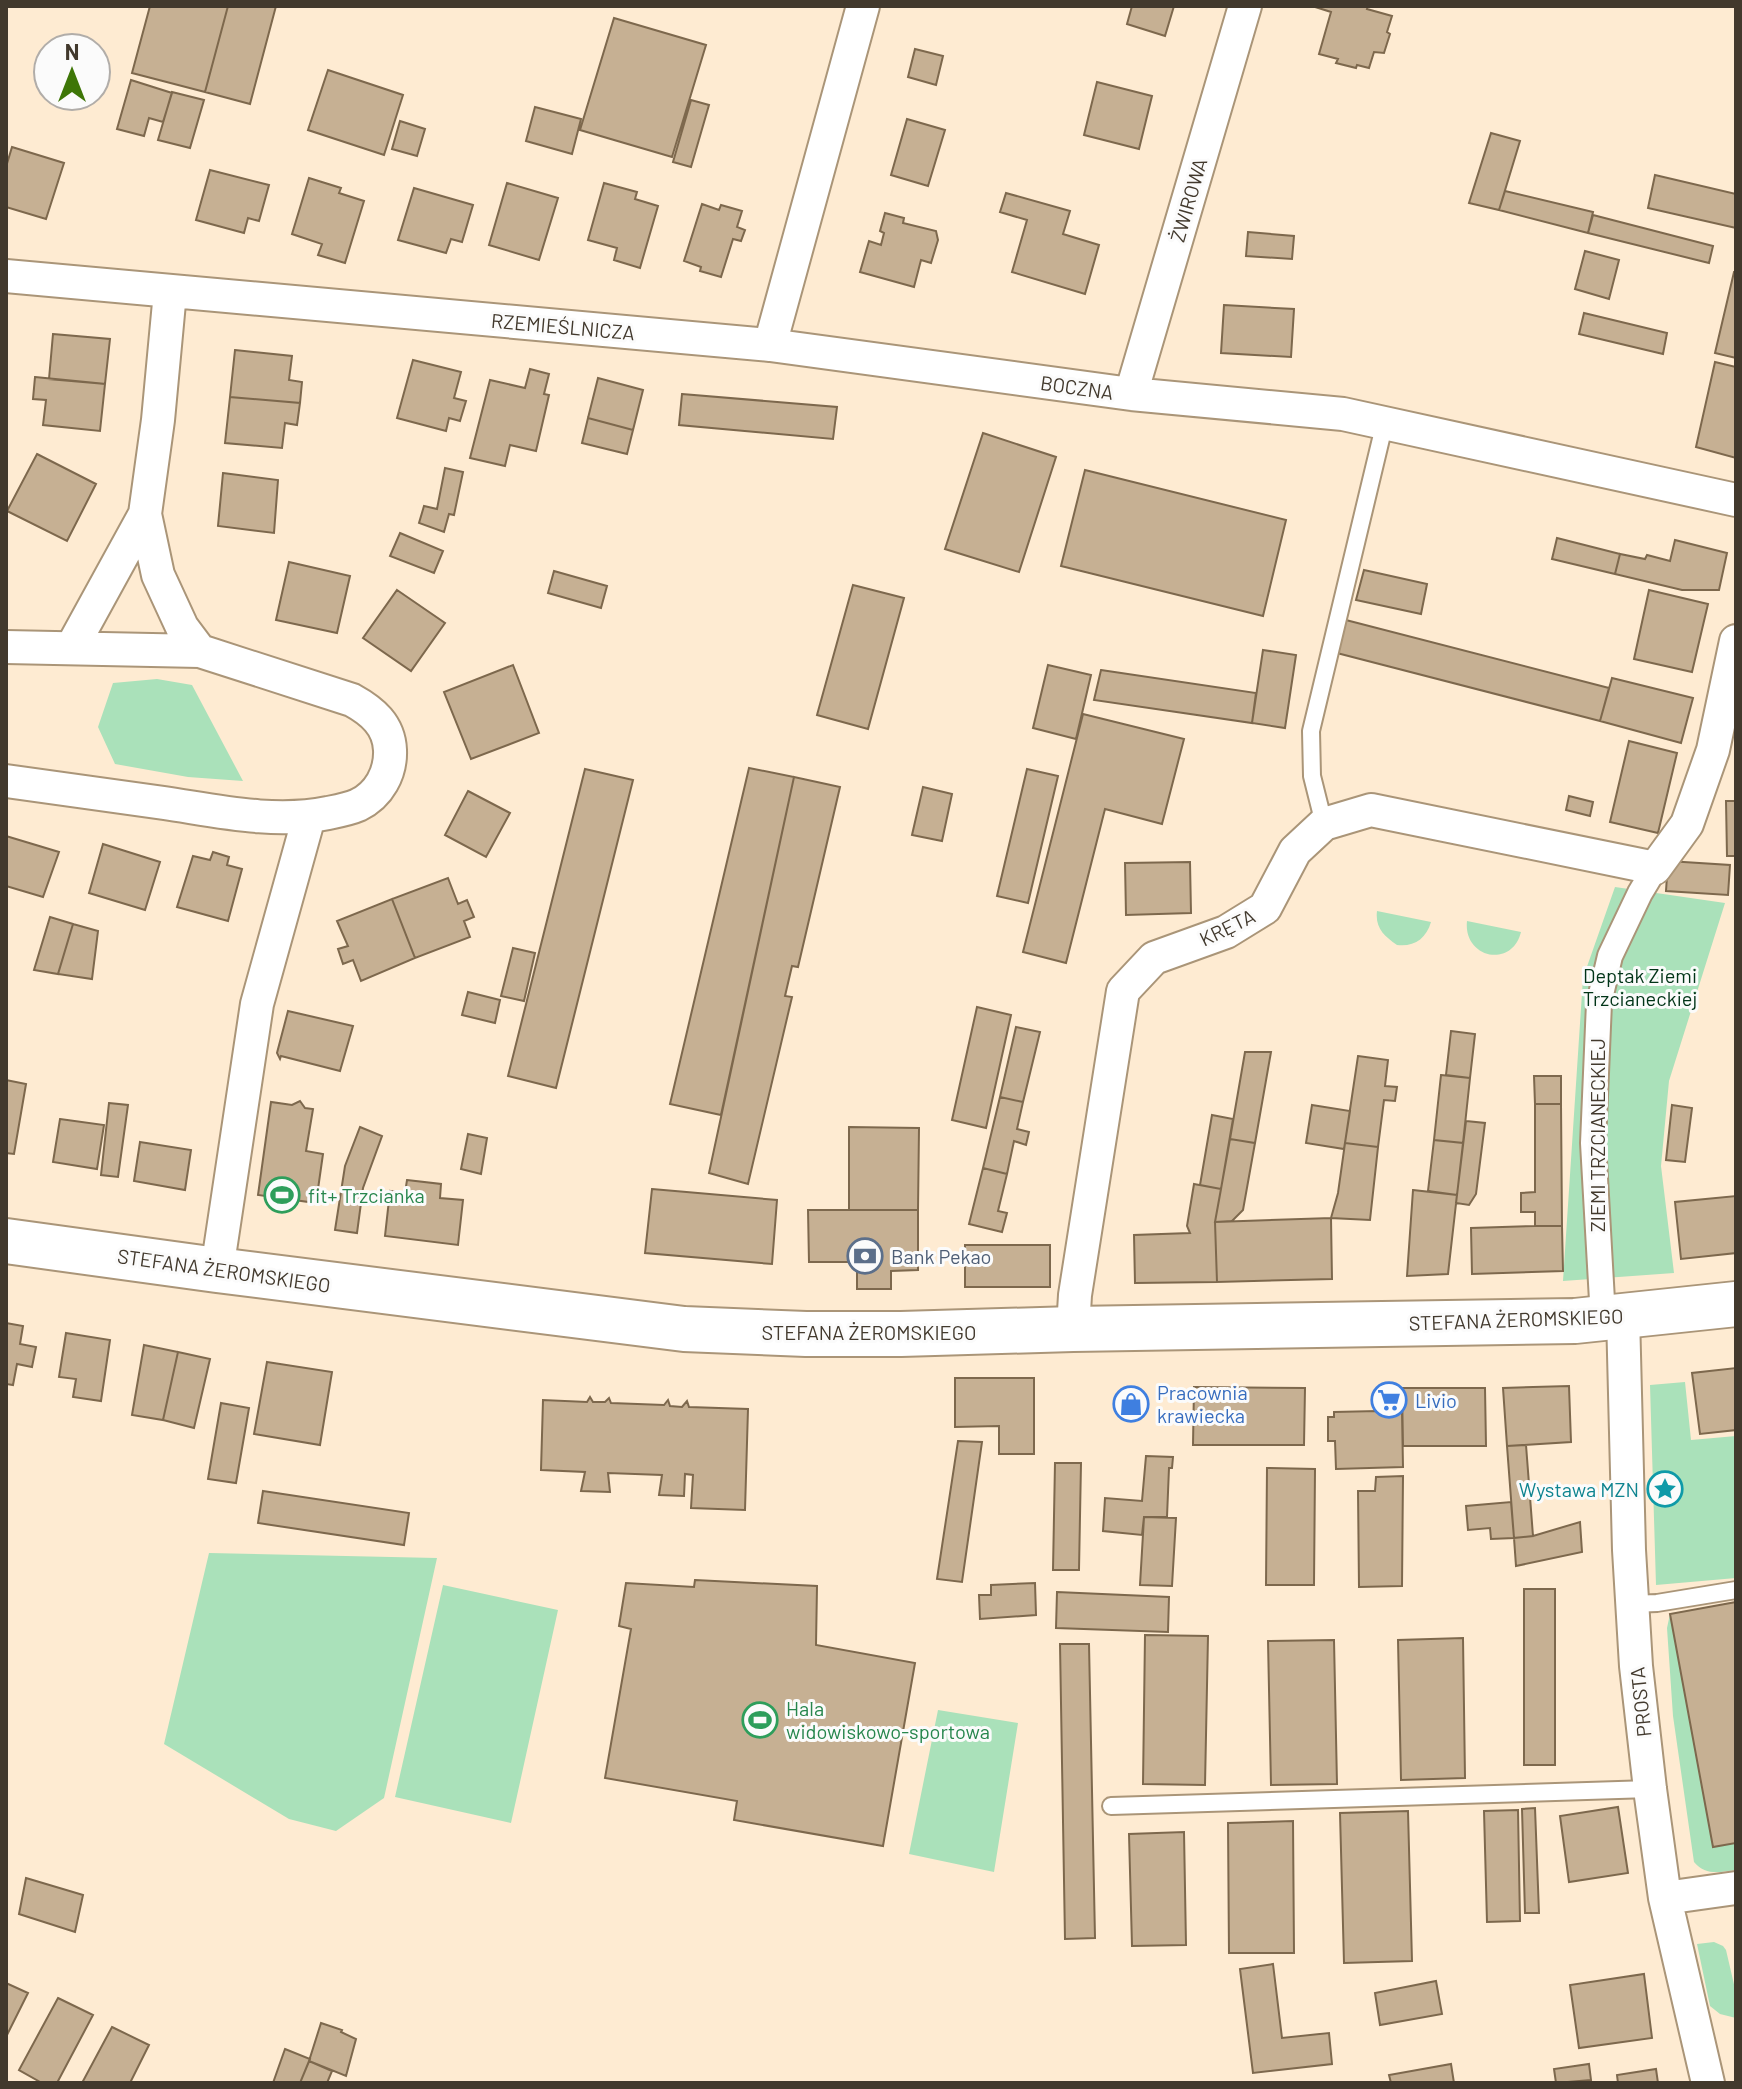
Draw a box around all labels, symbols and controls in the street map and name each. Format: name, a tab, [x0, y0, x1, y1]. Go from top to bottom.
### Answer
north arrow	[32, 32, 112, 112]
text: N	[65, 38, 79, 64]
street label: ŻWIROWA	[1165, 155, 1211, 245]
street label: RZEMIEŚLNICZA	[490, 308, 636, 344]
street label: BOCZNA	[1039, 370, 1115, 404]
street label: KRĘTA	[1195, 903, 1259, 951]
park label: Deptak Ziemi Trzcianeckiej	[1583, 963, 1697, 1010]
street label: ZIEMI TRZCIANECKIEJ	[1585, 1038, 1609, 1232]
sports icon: fit+ Trzcianka	[263, 1176, 301, 1214]
place label: fit+ Trzcianka	[308, 1183, 425, 1207]
bank icon: Bank Pekao	[846, 1237, 884, 1275]
street label: STEFANA ŻEROMSKIEGO	[116, 1243, 332, 1297]
place label: Bank Pekao	[891, 1244, 992, 1268]
street label: STEFANA ŻEROMSKIEGO	[1408, 1303, 1624, 1335]
street label: STEFANA ŻEROMSKIEGO	[762, 1320, 976, 1344]
place label: Pracownia krawiecka	[1157, 1380, 1248, 1427]
supermarket icon: Livio	[1370, 1381, 1408, 1419]
shop icon: Pracownia krawiecka	[1112, 1385, 1150, 1423]
place label: Livio	[1415, 1388, 1457, 1412]
place icon: Wystawa MZN	[1646, 1470, 1684, 1508]
place label: Wystawa MZN	[1519, 1477, 1639, 1501]
street label: PROSTA	[1624, 1666, 1656, 1738]
place label: Hala widowiskowo-sportowa	[786, 1696, 990, 1743]
sports icon: Hala widowiskowo-sportowa	[741, 1701, 779, 1739]

